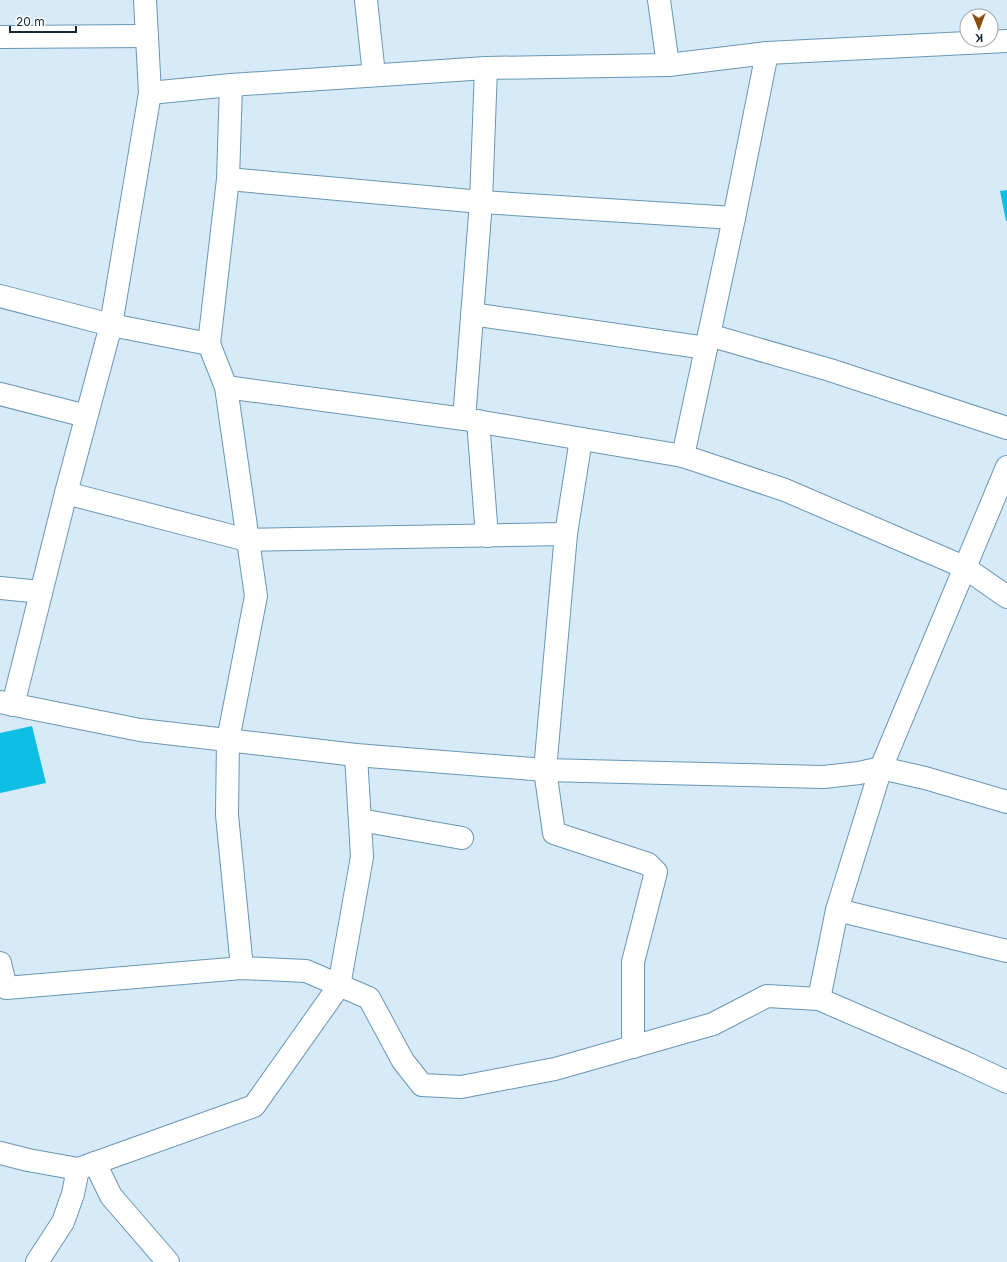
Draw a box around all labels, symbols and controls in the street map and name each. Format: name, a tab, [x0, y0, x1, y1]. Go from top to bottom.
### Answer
scale bar	[10, 8, 76, 34]
north arrow	[959, 8, 999, 48]
text: 20 m	[16, 14, 45, 29]
text: K	[975, 31, 983, 45]

